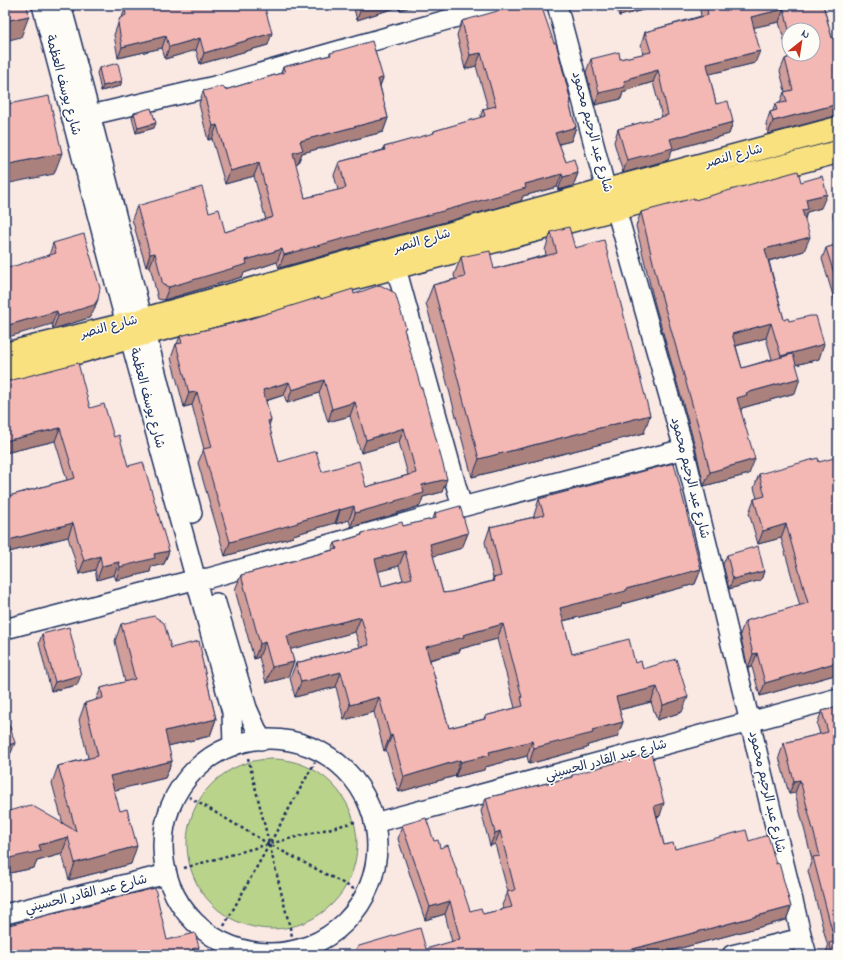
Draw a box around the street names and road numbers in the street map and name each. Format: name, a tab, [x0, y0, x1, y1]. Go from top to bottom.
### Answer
street label: شارع يوسف العظمة	[40, 33, 86, 137]
street label: شارع عبد الرحيم محمود	[567, 69, 617, 195]
street label: شارع النصر	[702, 139, 765, 173]
street label: شارع النصر	[390, 224, 453, 258]
street label: شارع النصر	[77, 310, 140, 344]
street label: شارع يوسف العظمة	[124, 346, 170, 450]
street label: شارع عبد الرحيم محمود	[666, 415, 714, 541]
street label: شارع عبد الرحيم محمود	[744, 729, 790, 855]
street label: شارع عبد القادر الحسيني	[543, 735, 669, 786]
street label: شارع عبد القادر الحسيني	[23, 870, 149, 919]

